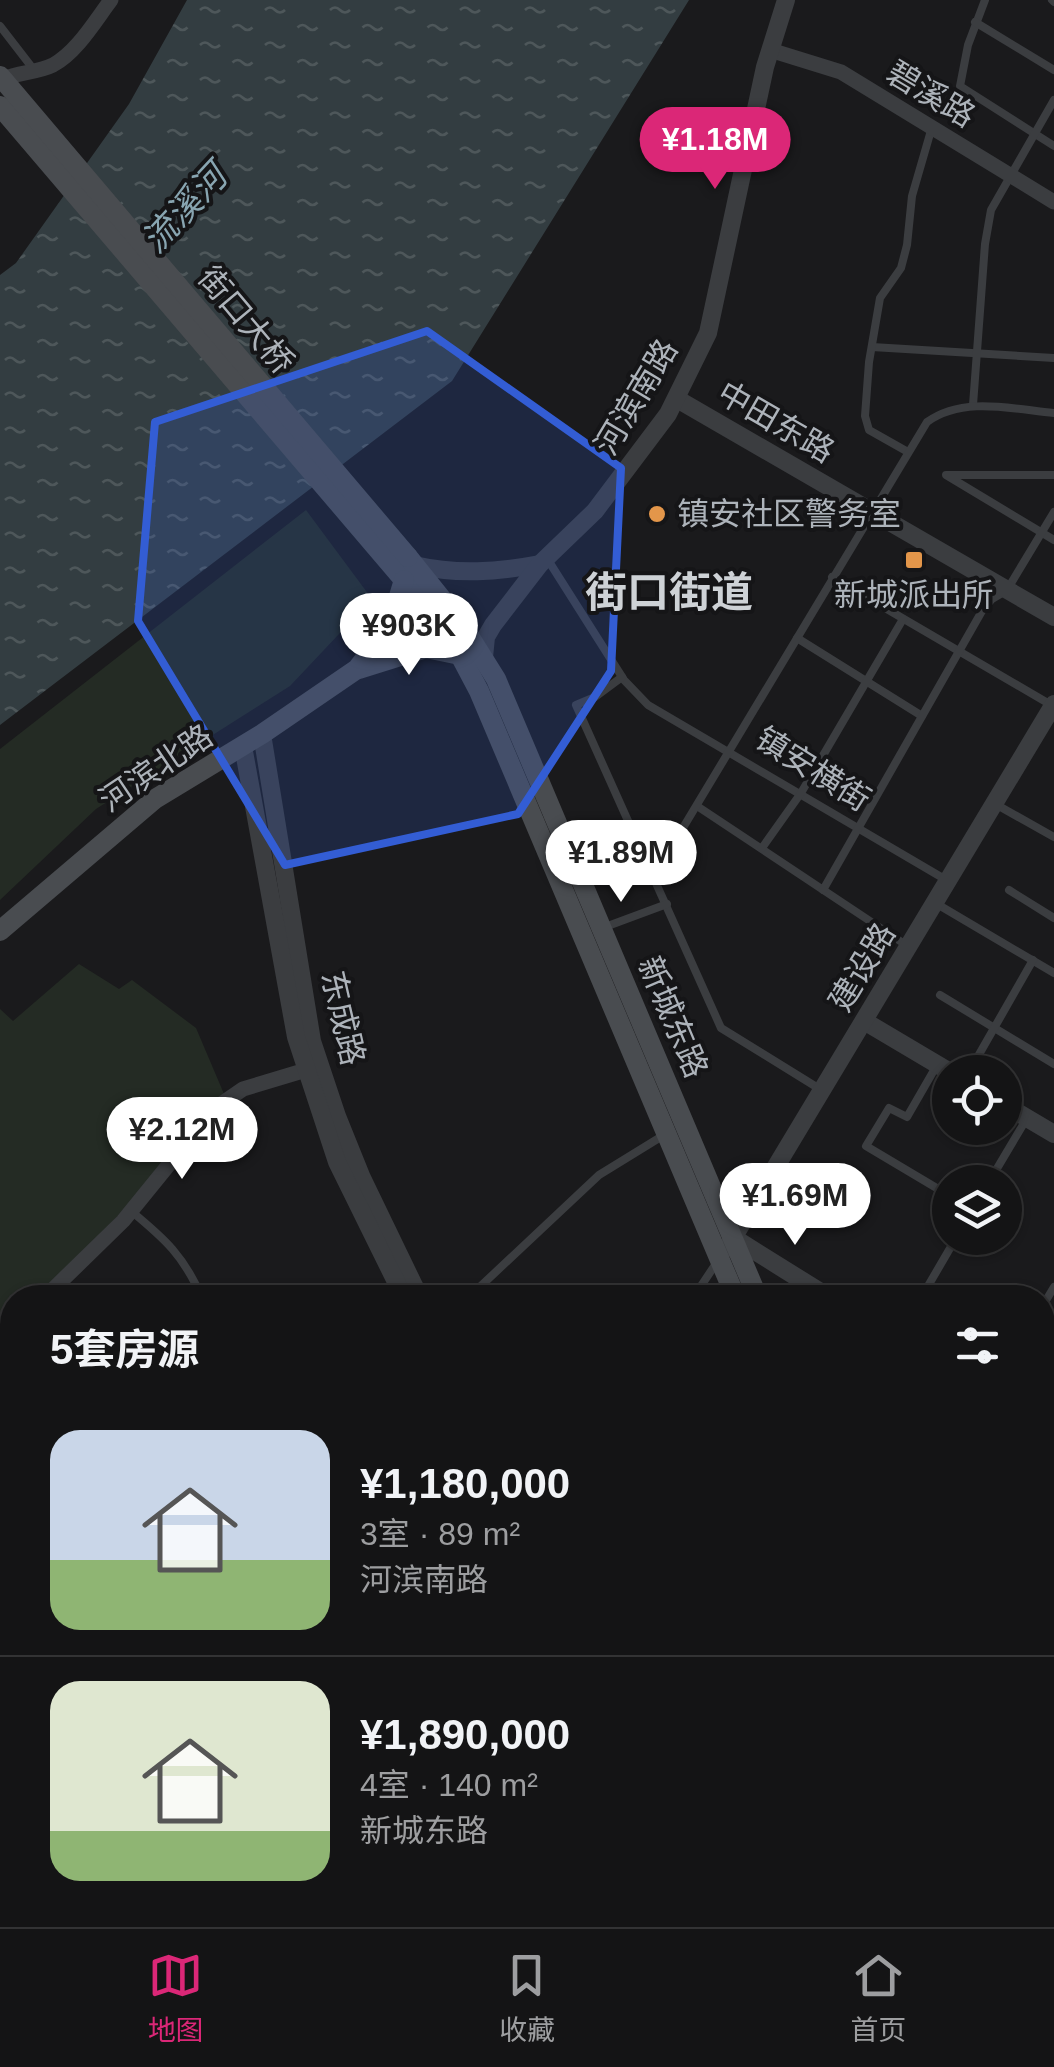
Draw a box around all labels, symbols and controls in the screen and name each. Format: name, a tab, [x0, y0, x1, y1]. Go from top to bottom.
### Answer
street label: 碧溪路	[881, 54, 981, 134]
pin: ¥1.18M	[634, 107, 796, 192]
text: ¥1.18M	[662, 121, 768, 157]
water label: 流溪河	[134, 152, 238, 260]
street label: 街口大桥	[191, 259, 301, 381]
street label: 河滨南路	[588, 333, 684, 461]
street label: 中田东路	[712, 374, 840, 470]
place label: 镇安社区警务室	[677, 496, 901, 532]
marker: 镇安社区警务室	[646, 503, 668, 525]
marker: 新城派出所	[903, 549, 925, 571]
district label: 街口街道	[585, 569, 753, 616]
place label: 新城派出所	[834, 577, 994, 613]
pin: ¥903K	[339, 593, 479, 678]
text: ¥903K	[362, 607, 456, 643]
street label: 河滨北路	[93, 717, 219, 819]
street label: 镇安横街	[749, 720, 877, 818]
pin: ¥1.89M	[540, 820, 702, 905]
text: ¥1.89M	[568, 834, 674, 870]
street label: 建设路	[822, 917, 902, 1017]
street label: 新城东路	[631, 951, 715, 1083]
street label: 东成路	[315, 967, 371, 1069]
map controls	[932, 1055, 1022, 1255]
button: locate	[932, 1055, 1022, 1145]
pin: ¥2.12M	[101, 1097, 263, 1182]
text: ¥2.12M	[129, 1111, 235, 1147]
pin: ¥1.69M	[714, 1163, 876, 1248]
button: layers	[932, 1165, 1022, 1255]
text: ¥1.69M	[742, 1177, 848, 1213]
icon: filters	[950, 1318, 1005, 1373]
text: 5套房源	[50, 1326, 199, 1373]
text: ¥1,180,000	[360, 1460, 570, 1507]
icon: home	[130, 1470, 250, 1590]
text: 3室 · 89 m²	[360, 1516, 520, 1552]
text: 河滨南路	[360, 1562, 488, 1598]
text: ¥1,890,000	[360, 1711, 570, 1758]
icon: home	[130, 1721, 250, 1841]
text: 4室 · 140 m²	[360, 1767, 538, 1803]
text: 新城东路	[360, 1813, 488, 1849]
tab: 地图	[148, 1948, 204, 2048]
tab: 收藏	[499, 1948, 555, 2048]
tab: 首页	[850, 1948, 906, 2048]

